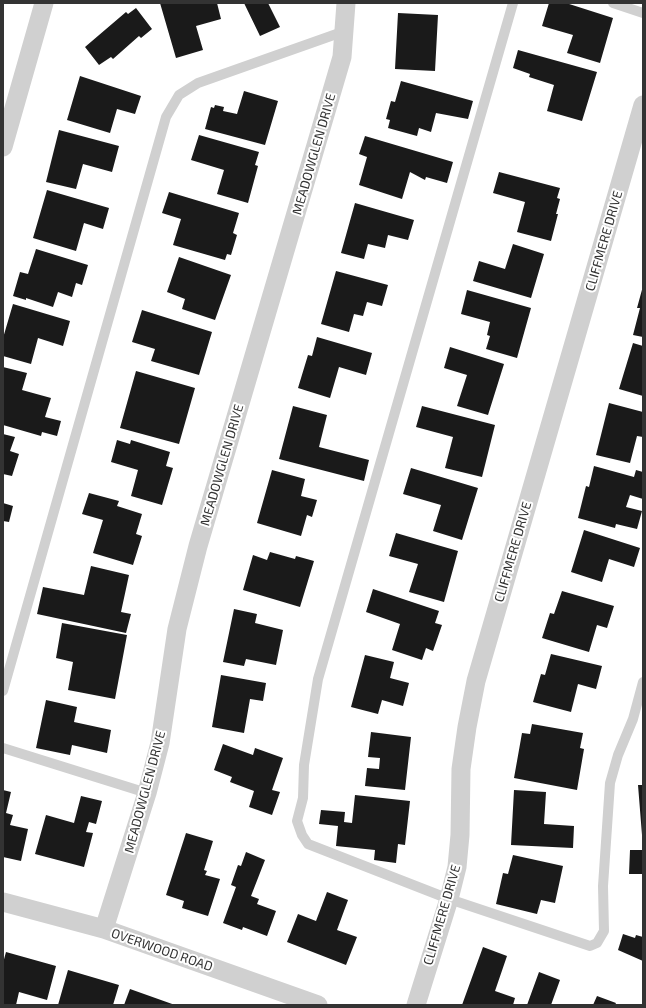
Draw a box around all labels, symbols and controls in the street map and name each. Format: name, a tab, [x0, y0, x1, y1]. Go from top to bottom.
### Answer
street label: MEADOWGLEN DRIVE	[289, 91, 339, 217]
street label: CLIFFMERE DRIVE	[582, 189, 626, 293]
street label: MEADOWGLEN DRIVE	[197, 402, 247, 528]
street label: CLIFFMERE DRIVE	[491, 500, 535, 604]
street label: MEADOWGLEN DRIVE	[121, 729, 169, 855]
street label: CLIFFMERE DRIVE	[420, 863, 464, 967]
street label: OVERWOOD ROAD	[109, 925, 215, 975]

